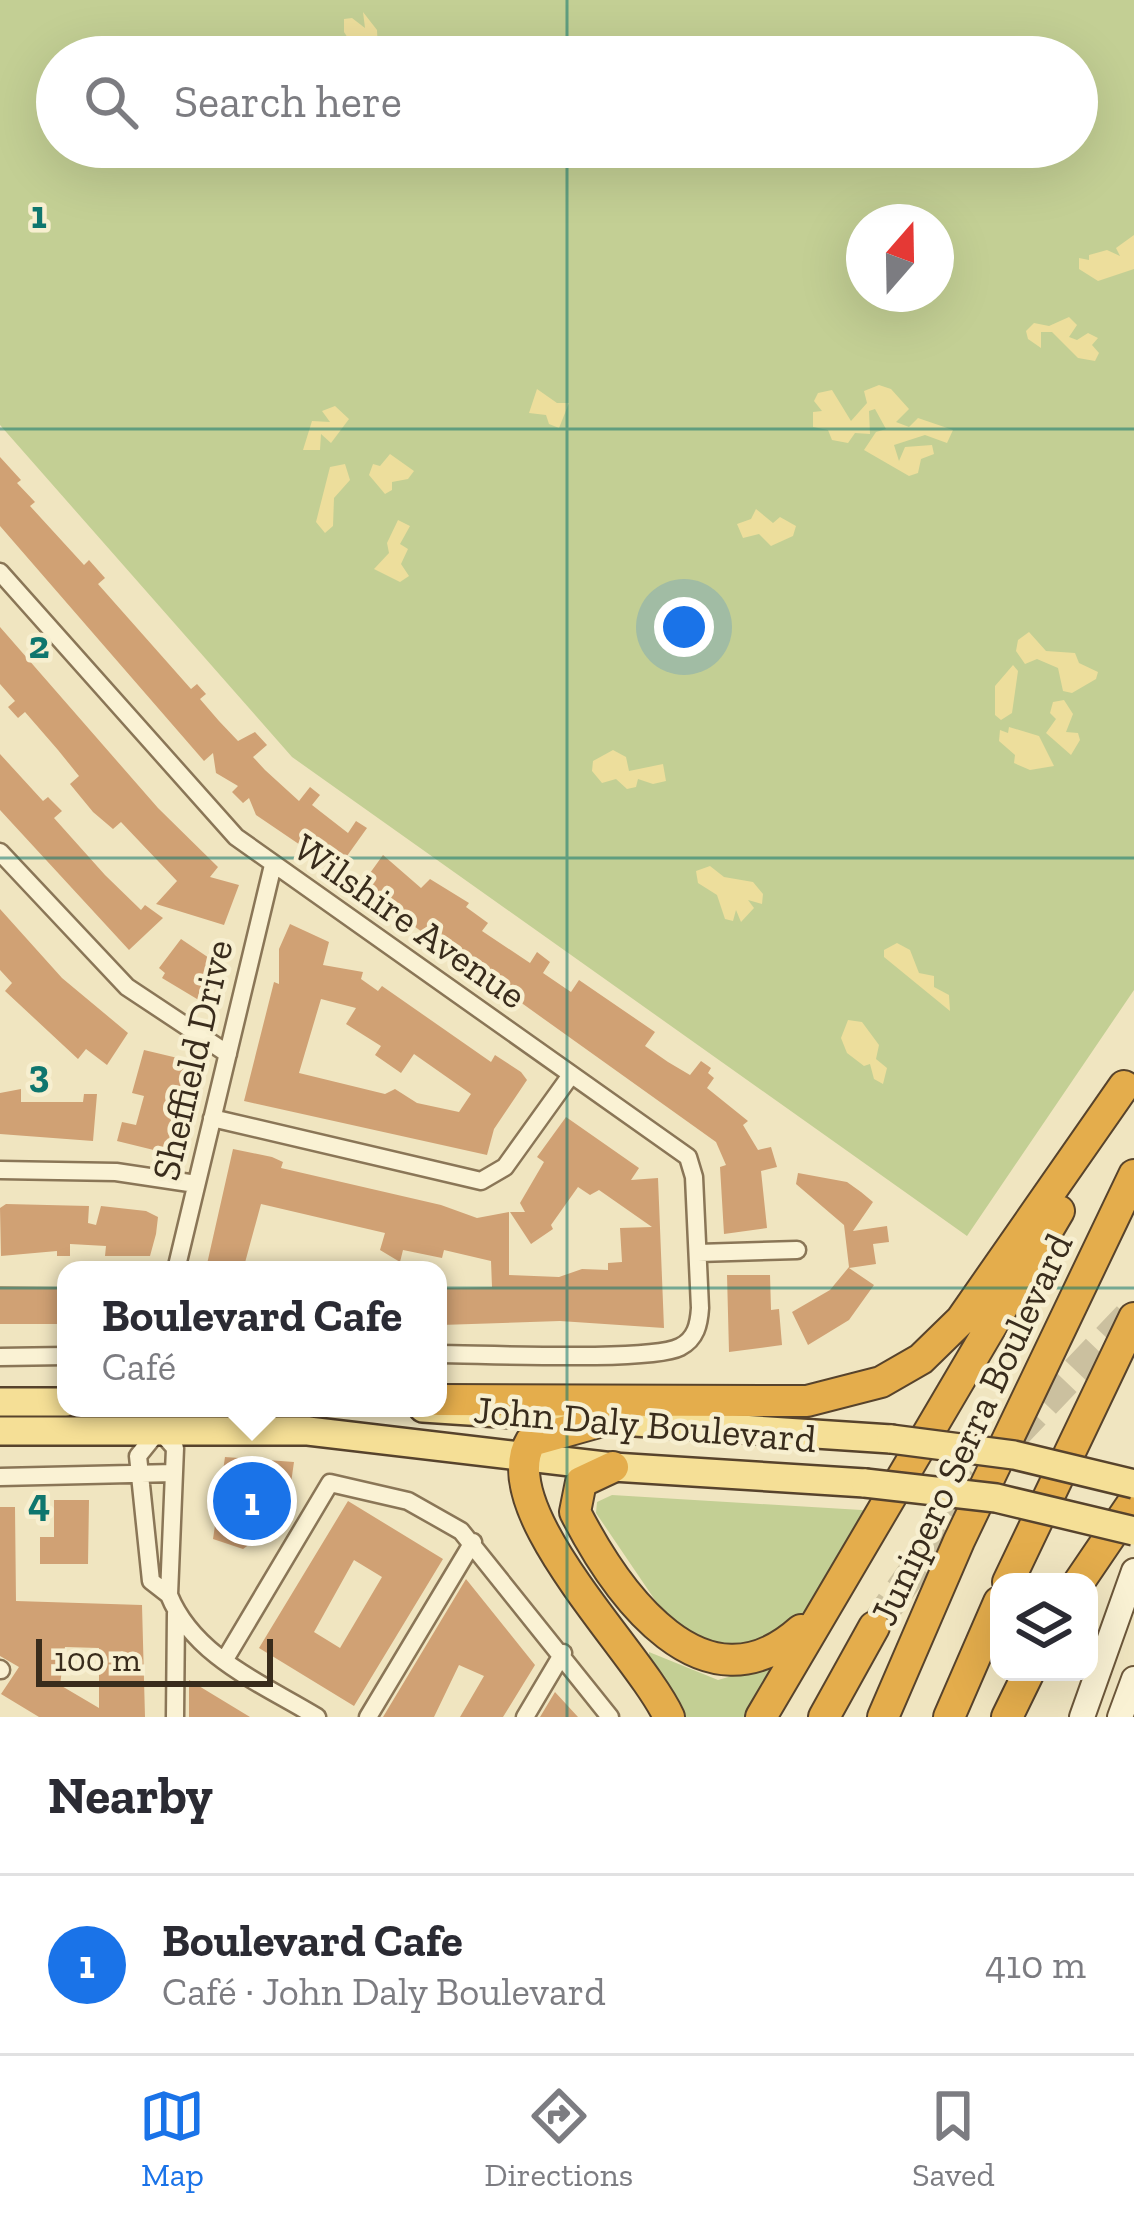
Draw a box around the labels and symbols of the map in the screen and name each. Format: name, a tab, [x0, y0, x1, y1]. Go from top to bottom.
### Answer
text: 1	[31, 191, 47, 238]
north arrow	[846, 204, 954, 312]
your location	[654, 597, 714, 657]
text: 2	[29, 621, 50, 668]
street label: Wilshire Avenue	[285, 823, 535, 1019]
street label: Sheffield Drive	[141, 935, 243, 1185]
text: 3	[29, 1050, 49, 1097]
street label: Junipero Serra Boulevard	[860, 1226, 1082, 1632]
street label: John Daly Boulevard	[472, 1386, 818, 1462]
pin: 1	[213, 1456, 291, 1546]
text: 4	[28, 1479, 50, 1526]
scale bar	[36, 1633, 273, 1686]

